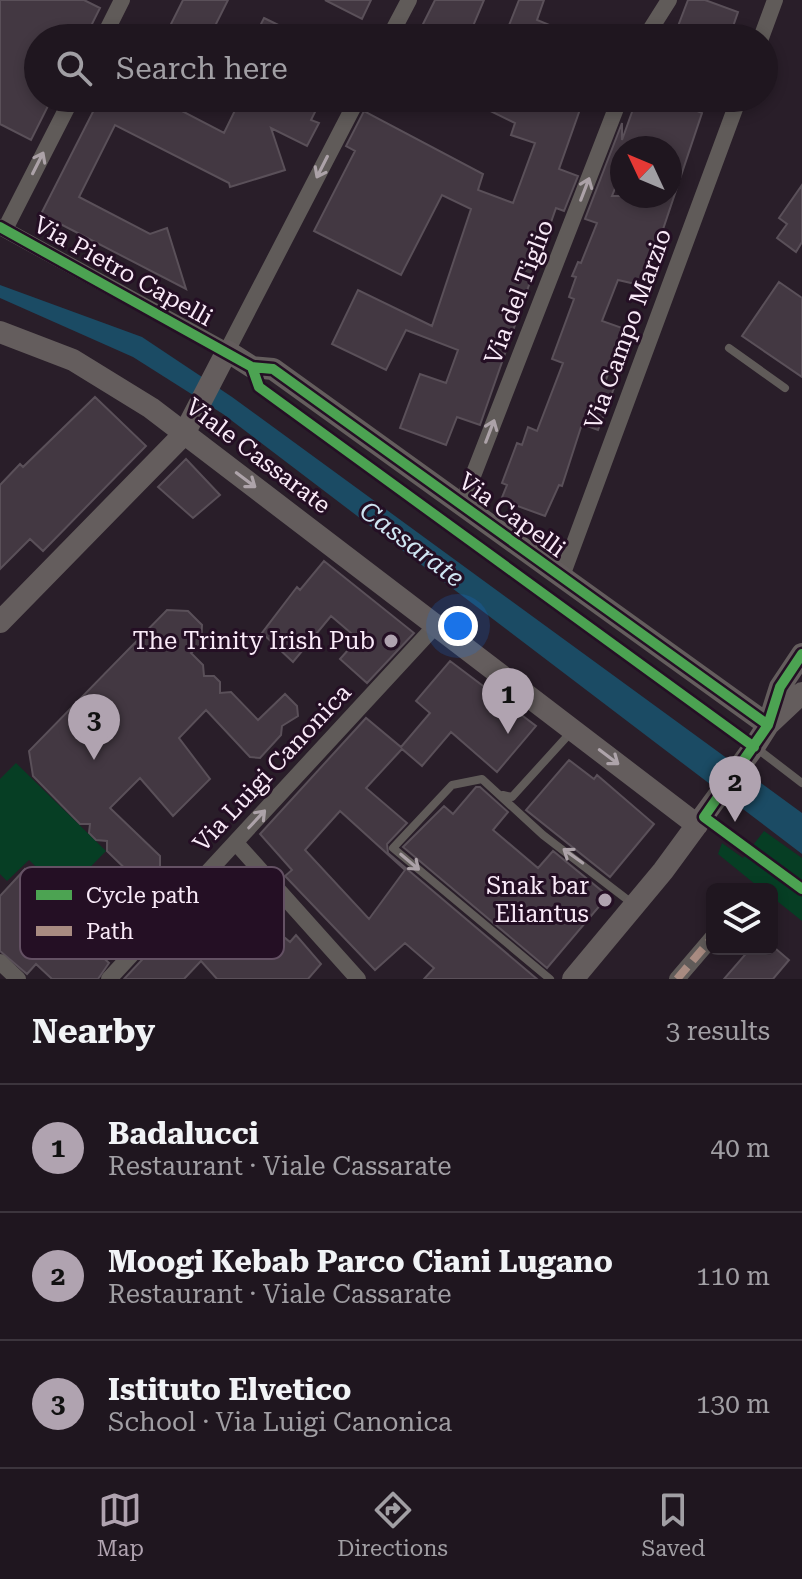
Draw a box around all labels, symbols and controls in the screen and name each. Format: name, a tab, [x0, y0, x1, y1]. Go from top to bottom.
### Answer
search box	[24, 24, 778, 112]
icon: search	[52, 46, 96, 90]
text: Search here	[116, 51, 288, 86]
north arrow	[610, 136, 682, 208]
one-way arrow	[31, 152, 47, 176]
one-way arrow	[314, 155, 330, 179]
one-way arrow	[579, 177, 593, 202]
street label: Via Pietro Capelli	[28, 210, 218, 332]
street label: Via del Tiglio	[479, 216, 559, 368]
street label: Via Campo Marzio	[579, 225, 677, 433]
street label: Viale Cassarate	[180, 392, 336, 520]
one-way arrow	[484, 419, 498, 444]
street label: Via Capelli	[453, 467, 571, 563]
one-way arrow	[235, 472, 256, 489]
water label: Cassarate	[354, 495, 470, 593]
your location	[438, 606, 478, 646]
place label: The Trinity Irish Pub	[132, 627, 375, 655]
marker: The Trinity Irish Pub	[382, 632, 400, 650]
pin: 1	[482, 668, 534, 734]
street label: Via Luigi Canonica	[187, 679, 357, 857]
pin: 3	[68, 694, 120, 760]
one-way arrow	[598, 748, 619, 765]
pin: 2	[709, 756, 761, 822]
one-way arrow	[248, 810, 266, 830]
one-way arrow	[563, 848, 584, 865]
one-way arrow	[400, 853, 420, 871]
legend	[20, 867, 284, 959]
place label: Snak bar Eliantus	[486, 872, 589, 928]
text: Cycle path	[86, 883, 200, 908]
map controls	[706, 883, 778, 955]
button: layers	[706, 883, 778, 955]
marker: Snak bar Eliantus	[596, 891, 614, 909]
text: Path	[86, 919, 134, 944]
text: Nearby	[32, 1011, 155, 1051]
text: 3 results	[666, 1016, 770, 1046]
text: Badalucci	[108, 1116, 259, 1151]
text: 1	[51, 1133, 65, 1163]
text: 40 m	[711, 1133, 770, 1163]
text: Restaurant · Viale Cassarate	[108, 1151, 451, 1181]
text: Moogi Kebab Parco Ciani Lugano	[108, 1244, 613, 1279]
text: 2	[51, 1261, 65, 1291]
text: 110 m	[696, 1261, 770, 1291]
text: Restaurant · Viale Cassarate	[108, 1279, 451, 1309]
text: Istituto Elvetico	[108, 1372, 351, 1407]
text: 3	[51, 1389, 65, 1419]
text: 130 m	[696, 1389, 770, 1419]
text: School · Via Luigi Canonica	[108, 1407, 452, 1437]
tab: Map	[97, 1488, 144, 1561]
tab: Directions	[337, 1488, 448, 1561]
tab: Saved	[641, 1488, 705, 1561]

